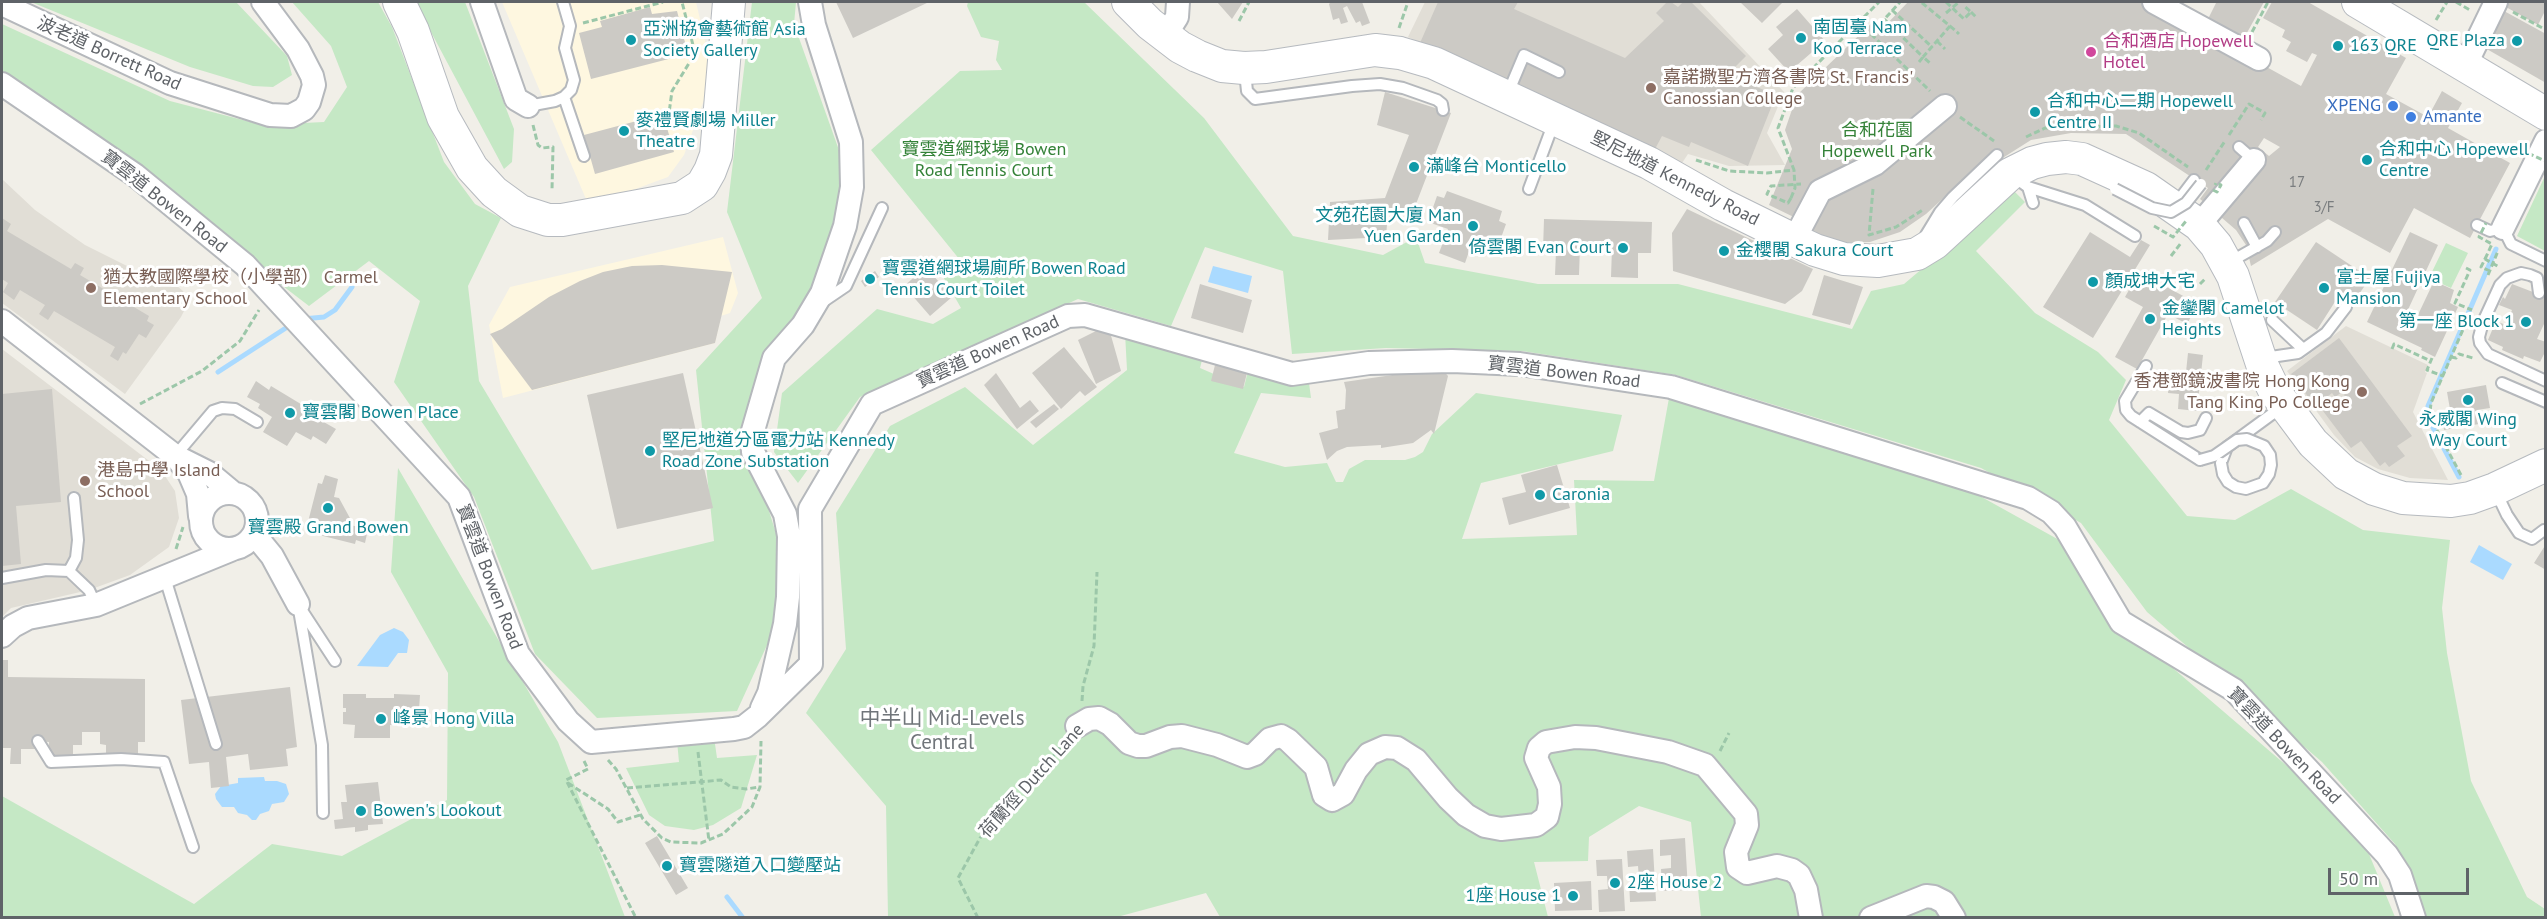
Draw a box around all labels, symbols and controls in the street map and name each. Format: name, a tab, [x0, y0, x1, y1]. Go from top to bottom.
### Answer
street label: 波老道 Borrett Road	[34, 13, 184, 95]
place label: 南固臺 Nam Koo Terrace	[1813, 17, 1907, 60]
place label: 亞洲協會藝術館 Asia Society Gallery	[643, 19, 806, 62]
place label: QRE Plaza	[2426, 30, 2505, 52]
marker: 南固臺 Nam Koo Terrace	[1794, 31, 1808, 45]
place label: 合和酒店 Hopewell Hotel	[2103, 31, 2253, 74]
marker: 亞洲協會藝術館 Asia Society Gallery	[624, 33, 638, 47]
marker: QRE Plaza	[2510, 34, 2524, 48]
place label: 163 QRE	[2350, 35, 2417, 57]
marker: 163 QRE	[2331, 39, 2345, 53]
marker: 合和酒店 Hopewell Hotel	[2084, 45, 2098, 59]
place label: 嘉諾撒聖方濟各書院 St. Francis' Canossian College	[1663, 67, 1913, 110]
marker: 嘉諾撒聖方濟各書院 St. Francis' Canossian College	[1644, 81, 1658, 95]
place label: 合和中心二期 Hopewell Centre II	[2047, 91, 2233, 134]
place label: XPENG	[2327, 95, 2381, 117]
marker: XPENG	[2386, 99, 2400, 113]
marker: 合和中心二期 Hopewell Centre II	[2028, 105, 2042, 119]
place label: Amante	[2423, 106, 2482, 128]
place label: 麥禮賢劇場 Miller Theatre	[636, 110, 776, 152]
marker: Amante	[2404, 110, 2418, 124]
park label: 合和花園 Hopewell Park	[1821, 120, 1933, 162]
marker: 麥禮賢劇場 Miller Theatre	[617, 124, 631, 138]
street label: 堅尼地道 Kennedy Road	[1587, 127, 1763, 231]
park label: 寶雲道網球場 Bowen Road Tennis Court	[902, 139, 1066, 182]
place label: 合和中心 Hopewell Centre	[2379, 139, 2529, 182]
street label: 寶雲道 Bowen Road	[97, 146, 231, 258]
marker: 合和中心 Hopewell Centre	[2360, 153, 2374, 167]
place label: 滿峰台 Monticello	[1426, 156, 1566, 178]
marker: 滿峰台 Monticello	[1407, 160, 1421, 174]
house number: 17	[2289, 174, 2305, 192]
house number: 3/F	[2313, 199, 2335, 217]
place label: 文苑花園大廈 Man Yuen Garden	[1315, 205, 1461, 248]
marker: 文苑花園大廈 Man Yuen Garden	[1466, 219, 1480, 233]
place label: 倚雲閣 Evan Court	[1469, 237, 1611, 259]
place label: 金櫻閣 Sakura Court	[1736, 240, 1893, 262]
marker: 倚雲閣 Evan Court	[1616, 241, 1630, 255]
marker: 金櫻閣 Sakura Court	[1717, 244, 1731, 258]
place label: 寶雲道網球場廁所 Bowen Road Tennis Court Toilet	[882, 258, 1126, 300]
place label: 猶太教國際學校（小學部） Carmel Elementary School	[103, 267, 378, 310]
place label: 富士屋 Fujiya Mansion	[2336, 267, 2441, 310]
place label: 顏成坤大宅	[2105, 271, 2195, 293]
marker: 寶雲道網球場廁所 Bowen Road Tennis Court Toilet	[863, 272, 877, 286]
marker: 顏成坤大宅	[2086, 275, 2100, 289]
marker: 猶太教國際學校（小學部） Carmel Elementary School	[84, 281, 98, 295]
marker: 富士屋 Fujiya Mansion	[2317, 281, 2331, 295]
place label: 金鑾閣 Camelot Heights	[2162, 298, 2284, 340]
street label: 寶雲道 Bowen Road	[913, 311, 1063, 393]
place label: 第一座 Block 1	[2398, 311, 2514, 333]
marker: 金鑾閣 Camelot Heights	[2143, 312, 2157, 326]
marker: 第一座 Block 1	[2519, 315, 2533, 329]
street label: 寶雲道 Bowen Road	[1486, 353, 1642, 393]
place label: 香港鄧鏡波書院 Hong Kong Tang King Po College	[2134, 371, 2350, 413]
marker: 香港鄧鏡波書院 Hong Kong Tang King Po College	[2355, 385, 2369, 399]
marker: 永威閣 Wing Way Court	[2461, 393, 2475, 407]
place label: 寶雲閣 Bowen Place	[302, 402, 459, 424]
marker: 寶雲閣 Bowen Place	[283, 406, 297, 420]
place label: 永威閣 Wing Way Court	[2419, 409, 2517, 452]
place label: 堅尼地道分區電力站 Kennedy Road Zone Substation	[662, 430, 895, 472]
marker: 堅尼地道分區電力站 Kennedy Road Zone Substation	[643, 444, 657, 458]
place label: 港島中學 Island School	[97, 460, 220, 502]
marker: 港島中學 Island School	[78, 474, 92, 488]
place label: Caronia	[1552, 484, 1610, 506]
marker: Caronia	[1533, 488, 1547, 502]
marker: 寶雲殿 Grand Bowen	[321, 501, 335, 515]
street label: 寶雲道 Bowen Road	[451, 501, 527, 653]
place label: 寶雲殿 Grand Bowen	[247, 517, 409, 539]
street label: 寶雲道 Bowen Road	[2223, 683, 2345, 809]
district label: 中半山 Mid-Levels Central	[859, 706, 1025, 756]
place label: 峰景 Hong Villa	[393, 708, 514, 730]
marker: 峰景 Hong Villa	[374, 712, 388, 726]
street label: 荷蘭徑 Dutch Lane	[975, 720, 1089, 842]
place label: Bowen's Lookout	[373, 800, 502, 822]
marker: Bowen's Lookout	[354, 804, 368, 818]
place label: 寶雲隧道入口變壓站	[679, 855, 841, 877]
scale bar	[2331, 856, 2472, 894]
marker: 寶雲隧道入口變壓站	[660, 859, 674, 873]
text: 50 m	[2339, 867, 2378, 890]
place label: 2座 House 2	[1627, 872, 1722, 894]
marker: 2座 House 2	[1608, 876, 1622, 890]
place label: 1座 House 1	[1466, 885, 1561, 907]
marker: 1座 House 1	[1566, 889, 1580, 903]

